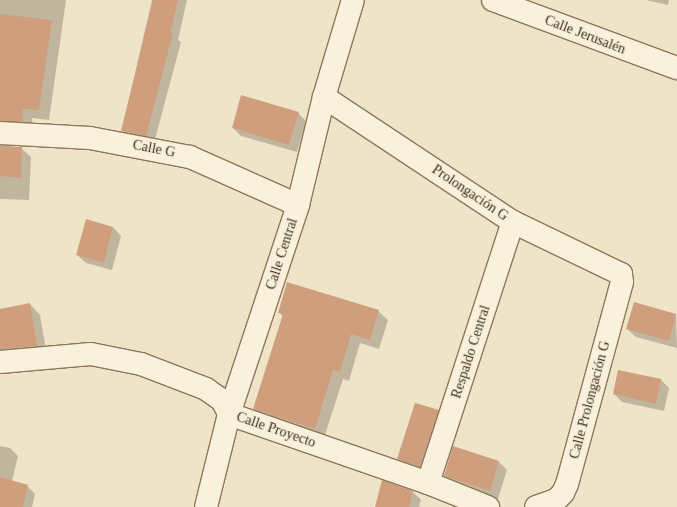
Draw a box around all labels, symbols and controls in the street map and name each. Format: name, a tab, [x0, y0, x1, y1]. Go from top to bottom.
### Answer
street label: Calle Jerusalén	[542, 12, 628, 58]
street label: Calle G	[131, 137, 177, 161]
street label: Prolongación G	[429, 161, 511, 225]
street label: Calle Central	[263, 216, 301, 292]
street label: Respaldo Central	[448, 303, 494, 401]
street label: Calle Prolongación G	[566, 339, 614, 461]
street label: Calle Proyecto	[234, 409, 318, 451]

